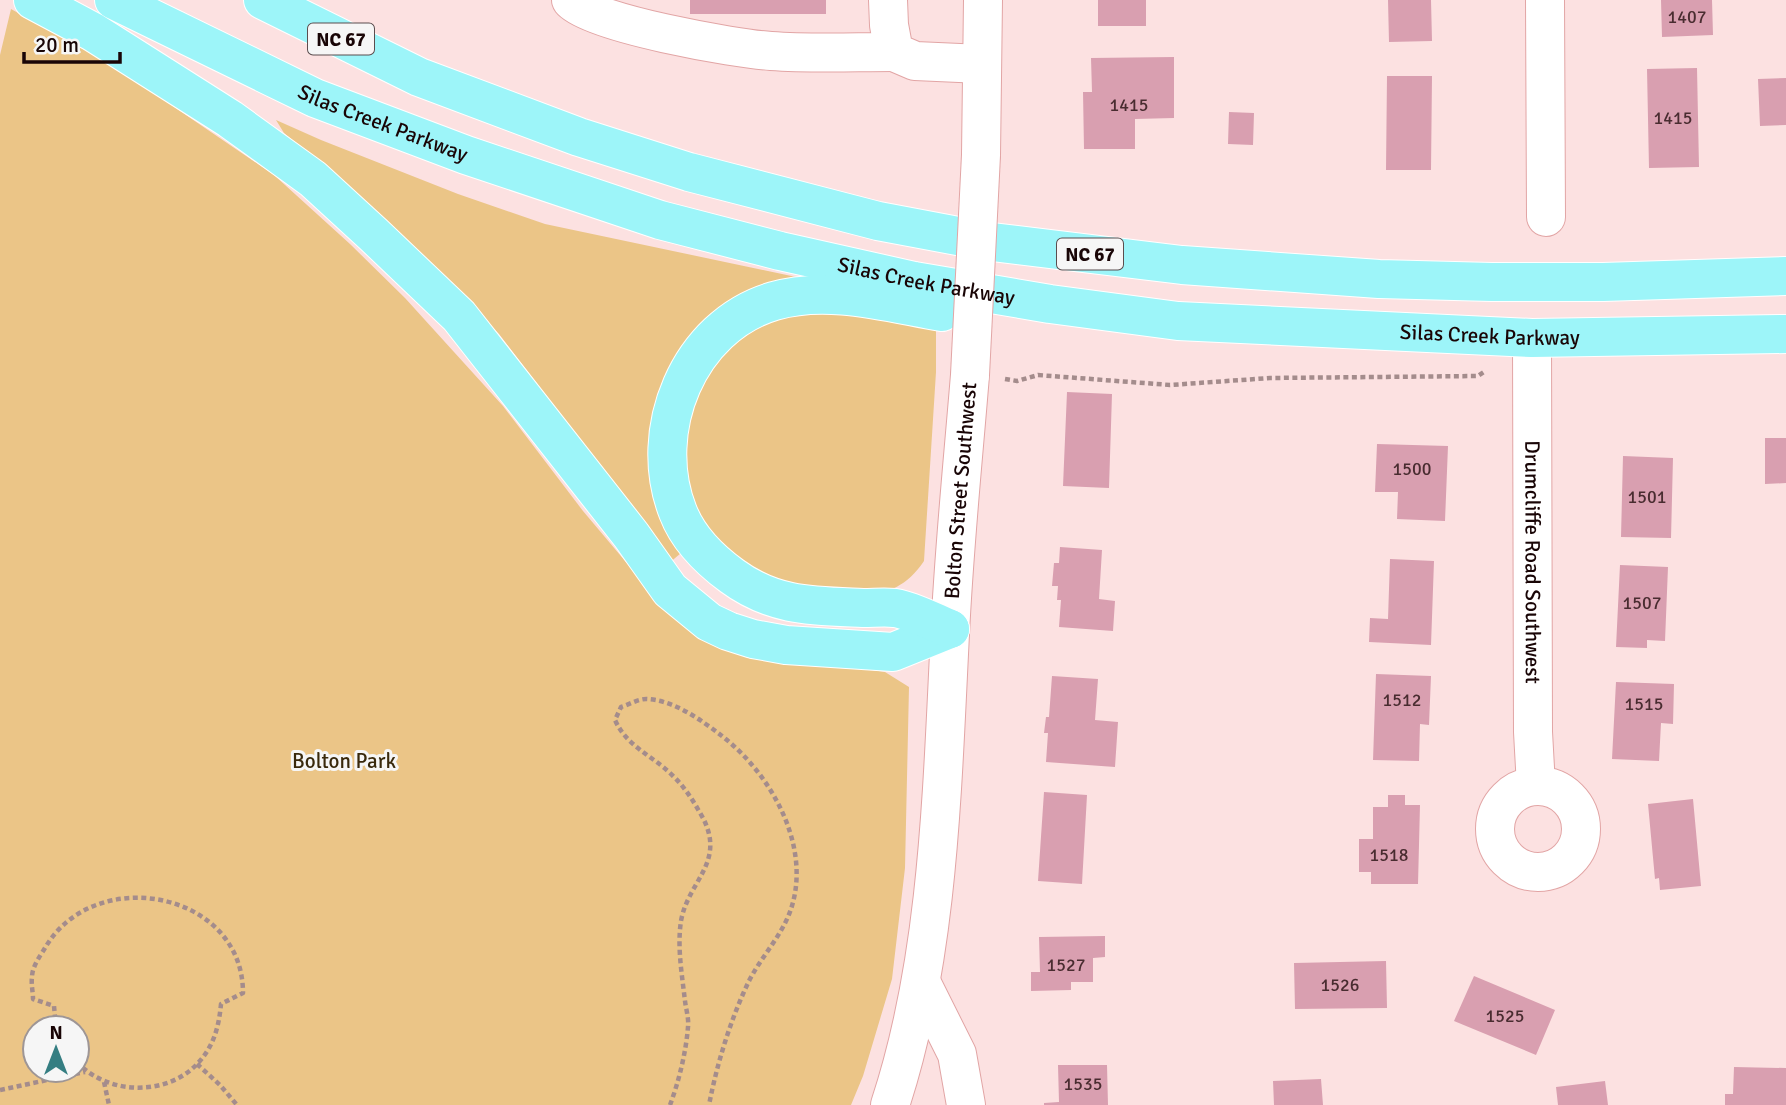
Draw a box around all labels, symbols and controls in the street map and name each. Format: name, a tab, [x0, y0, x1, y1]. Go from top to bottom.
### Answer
house number: 1407	[1668, 6, 1706, 28]
scale bar	[24, 21, 121, 65]
road number: NC 67	[308, 23, 374, 54]
text: 20 m	[35, 32, 79, 58]
street label: Silas Creek Parkway	[294, 79, 472, 168]
house number: 1415	[1110, 94, 1148, 116]
house number: 1415	[1654, 107, 1692, 129]
road number: NC 67	[1057, 238, 1123, 270]
street label: Silas Creek Parkway	[835, 251, 1017, 311]
street label: Silas Creek Parkway	[1399, 319, 1580, 351]
street label: Bolton Street Southwest	[939, 381, 982, 600]
street label: Drumcliffe Road Southwest	[1519, 440, 1546, 684]
house number: 1500	[1393, 458, 1431, 480]
house number: 1501	[1628, 486, 1666, 508]
house number: 1507	[1623, 592, 1661, 614]
house number: 1512	[1383, 689, 1421, 711]
house number: 1515	[1625, 693, 1663, 715]
park label: Bolton Park	[292, 748, 396, 774]
house number: 1518	[1370, 844, 1408, 866]
house number: 1527	[1047, 954, 1085, 976]
house number: 1526	[1321, 974, 1359, 996]
house number: 1525	[1486, 1005, 1524, 1027]
north arrow	[21, 1014, 91, 1084]
text: N	[49, 1021, 63, 1045]
house number: 1535	[1064, 1073, 1102, 1095]

